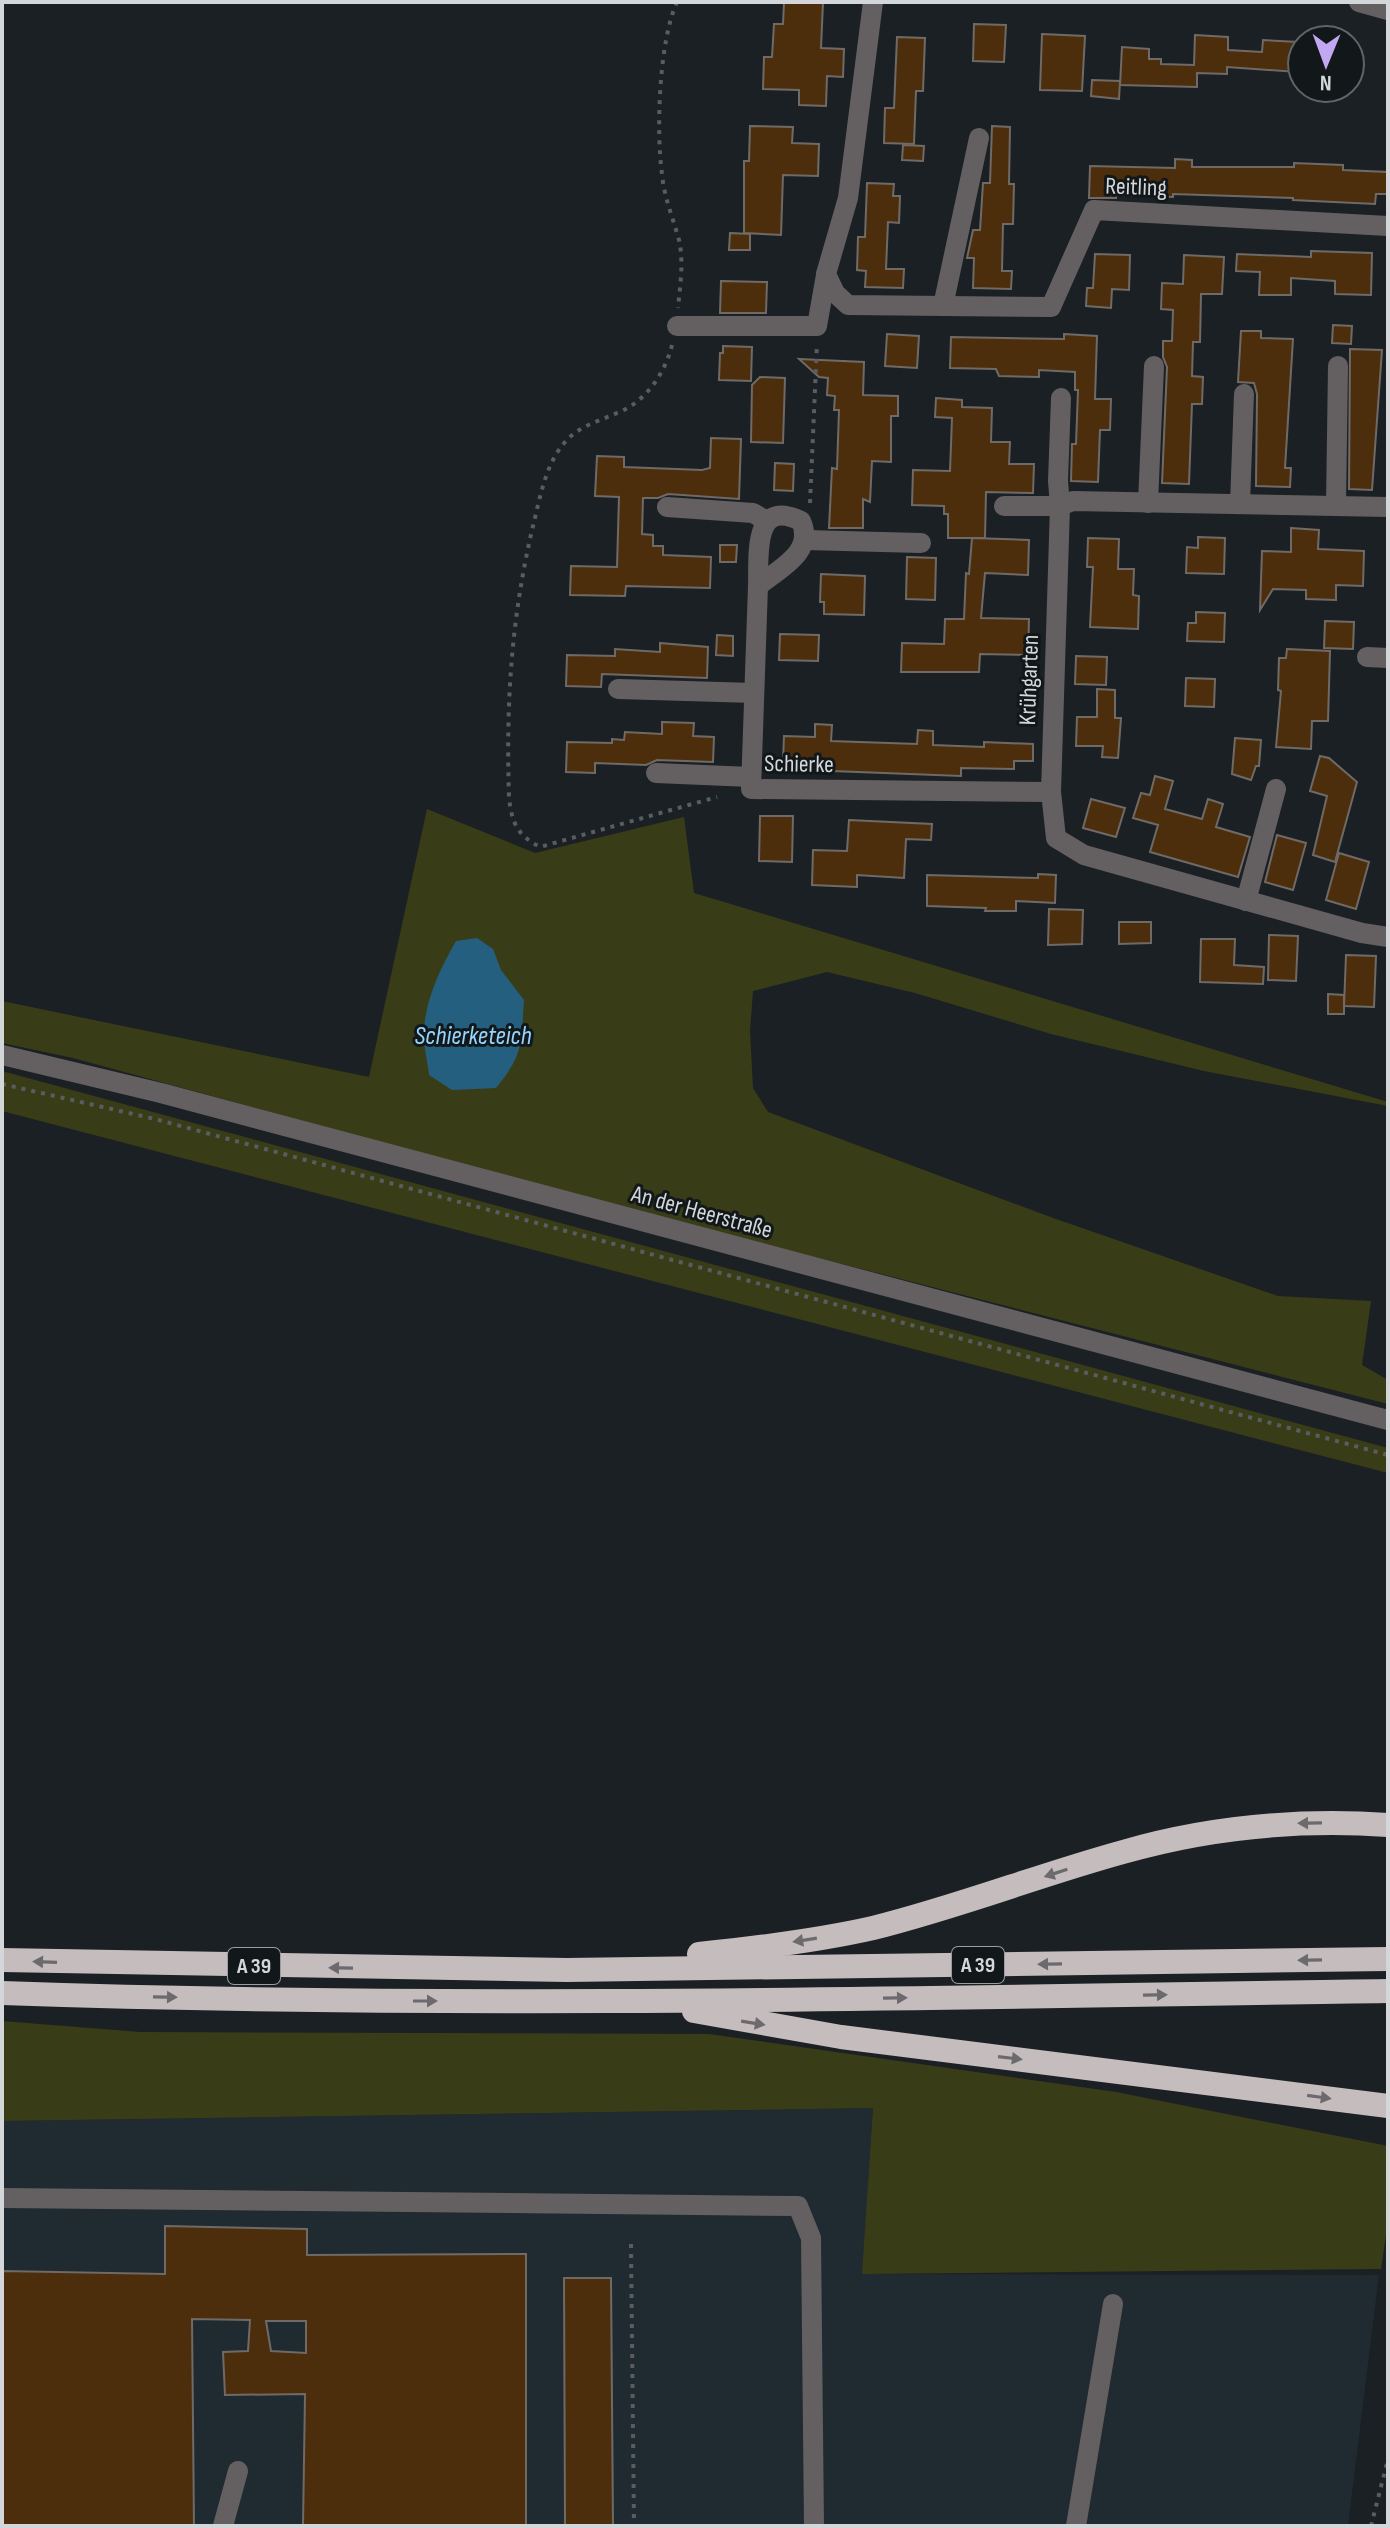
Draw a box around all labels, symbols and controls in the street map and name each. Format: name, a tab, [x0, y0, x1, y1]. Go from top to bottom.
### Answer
north arrow	[1286, 24, 1366, 104]
text: N	[1320, 69, 1332, 96]
street label: Reitling	[1105, 171, 1167, 203]
street label: Krühgarten	[1013, 634, 1045, 726]
street label: Schierke	[764, 749, 834, 779]
water label: Schierketeich	[414, 1021, 532, 1052]
street label: An der Heerstraße	[627, 1179, 776, 1245]
one-way arrow	[1297, 1817, 1322, 1829]
one-way arrow	[1044, 1867, 1068, 1880]
one-way arrow	[793, 1935, 818, 1947]
road number: A 39	[952, 1947, 1004, 1983]
road number: A 39	[228, 1948, 280, 1984]
one-way arrow	[1297, 1954, 1322, 1966]
one-way arrow	[32, 1955, 57, 1968]
one-way arrow	[1037, 1958, 1062, 1970]
one-way arrow	[328, 1961, 353, 1974]
one-way arrow	[1143, 1989, 1168, 2001]
one-way arrow	[153, 1991, 178, 2003]
one-way arrow	[883, 1992, 908, 2004]
one-way arrow	[413, 1995, 438, 2007]
one-way arrow	[740, 2017, 765, 2029]
one-way arrow	[998, 2052, 1023, 2065]
one-way arrow	[1307, 2091, 1332, 2104]

